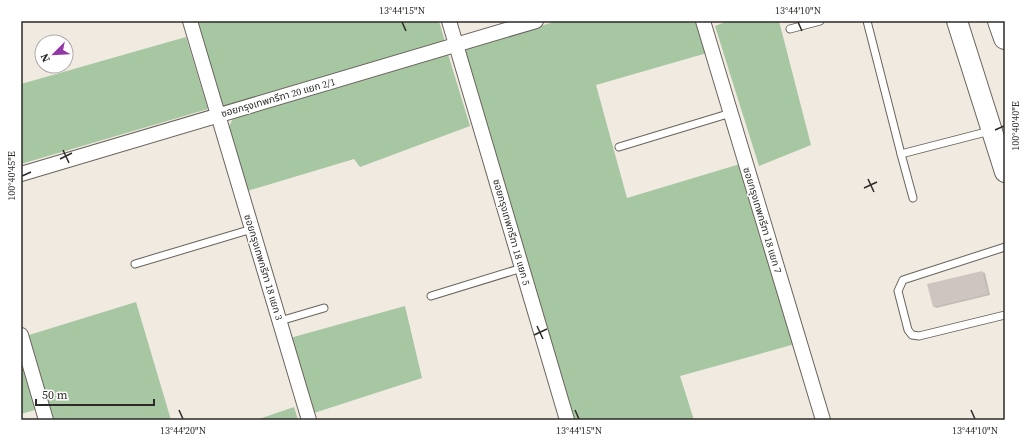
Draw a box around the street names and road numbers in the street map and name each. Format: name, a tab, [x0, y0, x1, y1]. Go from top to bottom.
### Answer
street label: ซอยกรุงเทพกรีฑา 20 แยก 2/1	[219, 75, 337, 120]
street label: ซอยกรุงเทพกรีฑา 18 แยก 7	[740, 166, 785, 275]
street label: ซอยกรุงเทพกรีฑา 18 แยก 5	[490, 177, 533, 287]
street label: ซอยกรุงเทพกรีฑา 18 แยก 3	[241, 213, 286, 322]

